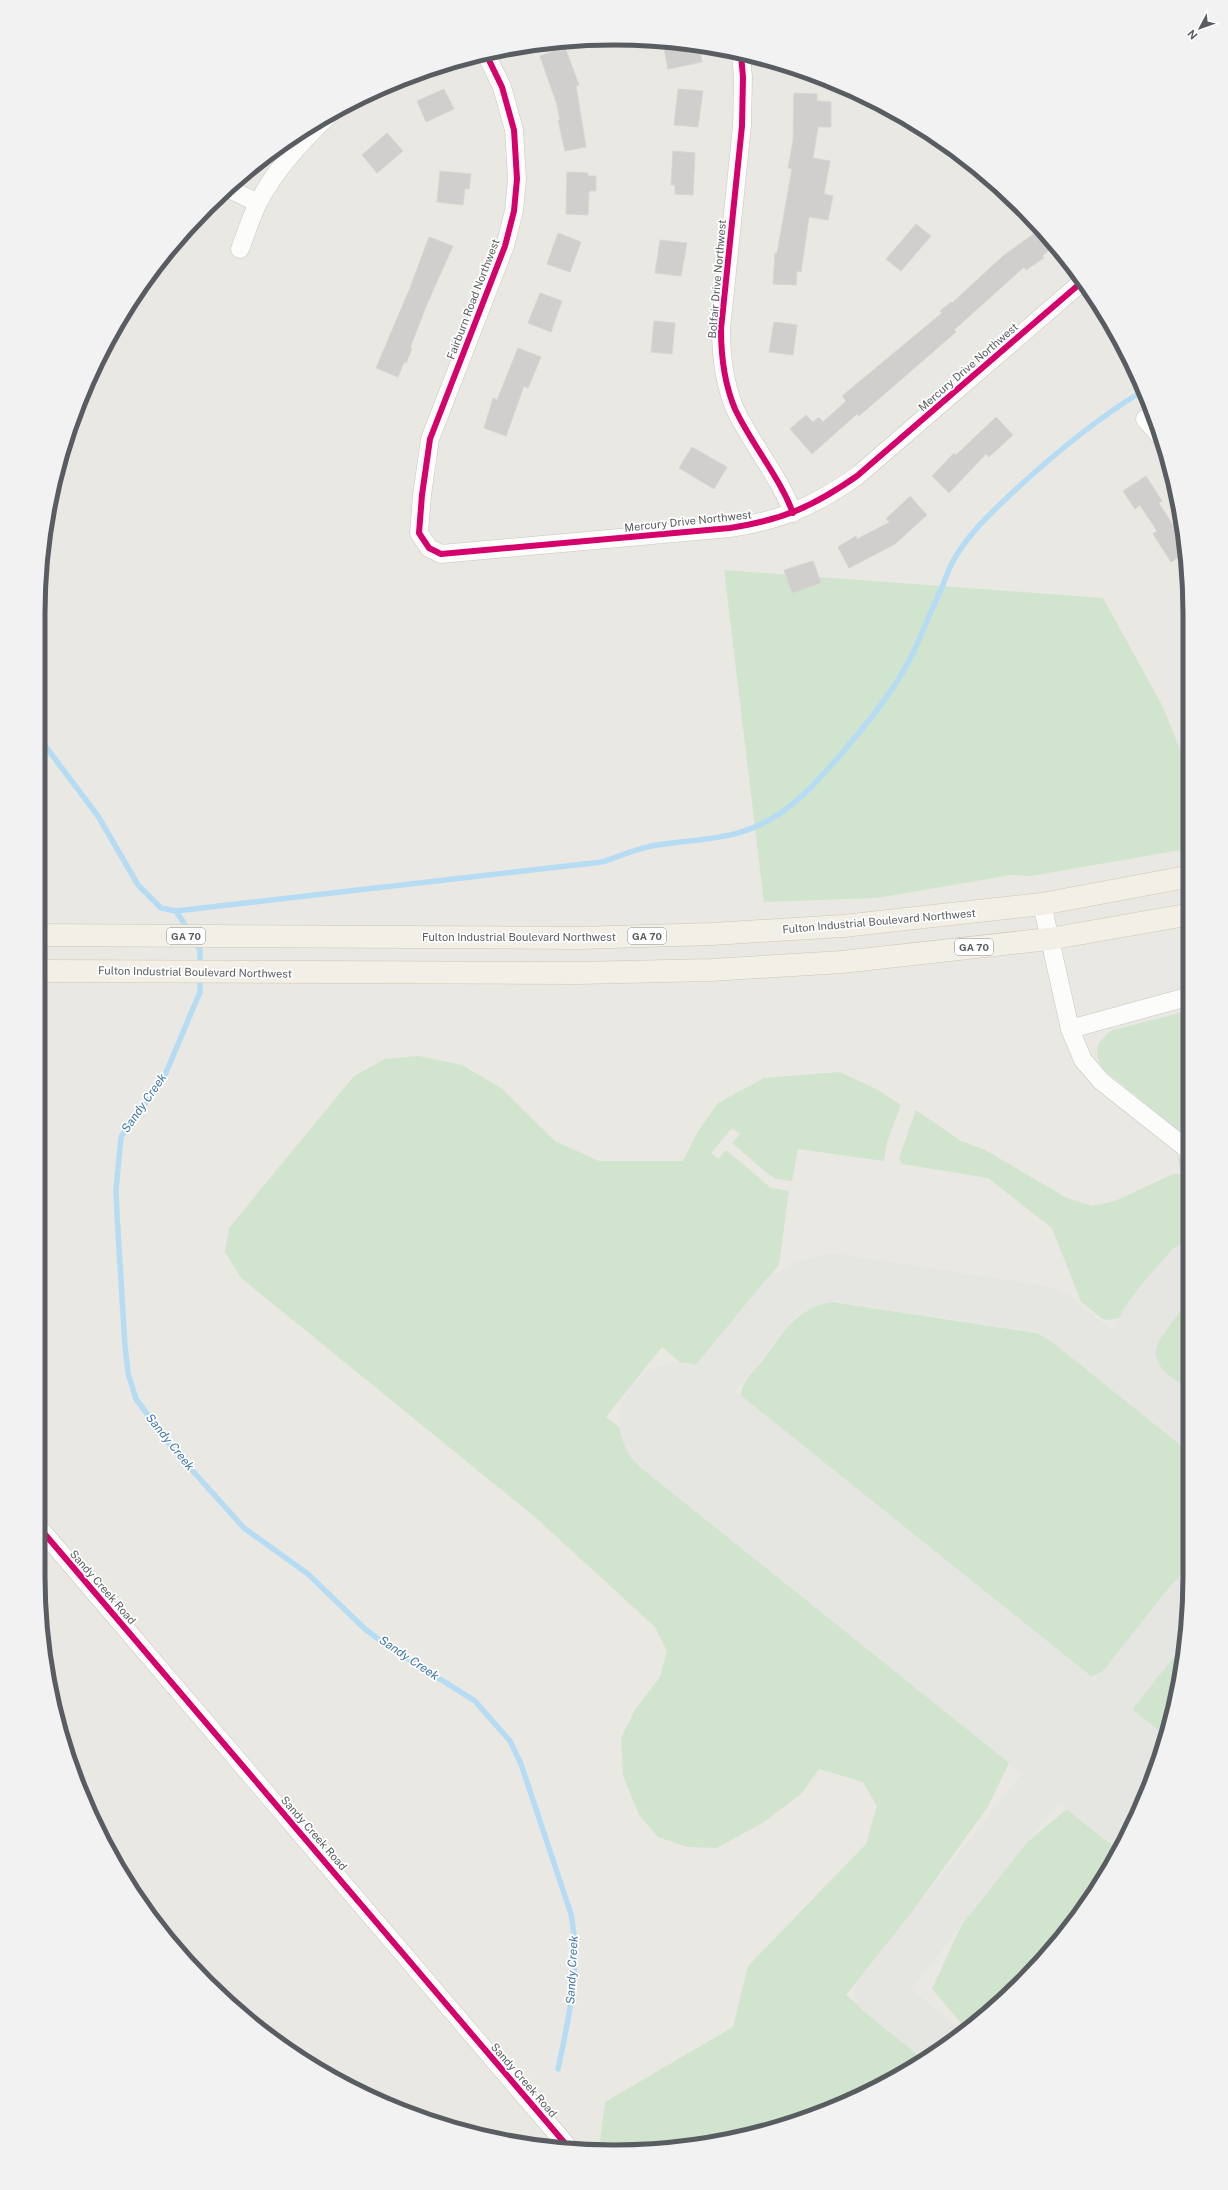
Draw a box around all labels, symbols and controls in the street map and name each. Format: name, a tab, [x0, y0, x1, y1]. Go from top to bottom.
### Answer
north arrow	[1180, 8, 1220, 48]
text: N	[1185, 27, 1200, 42]
street label: Bolfair Drive Northwest	[706, 219, 728, 339]
street label: Fairburn Road Northwest	[444, 237, 502, 361]
street label: Mercury Drive Northwest	[916, 321, 1020, 413]
street label: Mercury Drive Northwest	[624, 508, 752, 534]
street label: Fulton Industrial Boulevard Northwest	[782, 907, 976, 935]
road number: GA 70	[167, 928, 205, 944]
road number: GA 70	[628, 928, 666, 944]
street label: Fulton Industrial Boulevard Northwest	[422, 931, 616, 943]
road number: GA 70	[955, 939, 993, 955]
street label: Fulton Industrial Boulevard Northwest	[98, 964, 292, 980]
water label: Sandy Creek	[119, 1070, 170, 1135]
water label: Sandy Creek	[143, 1411, 197, 1474]
street label: Sandy Creek Road	[68, 1548, 138, 1626]
water label: Sandy Creek	[377, 1633, 442, 1683]
street label: Sandy Creek Road	[279, 1794, 349, 1872]
water label: Sandy Creek	[563, 1935, 581, 2005]
street label: Sandy Creek Road	[489, 2041, 559, 2119]

